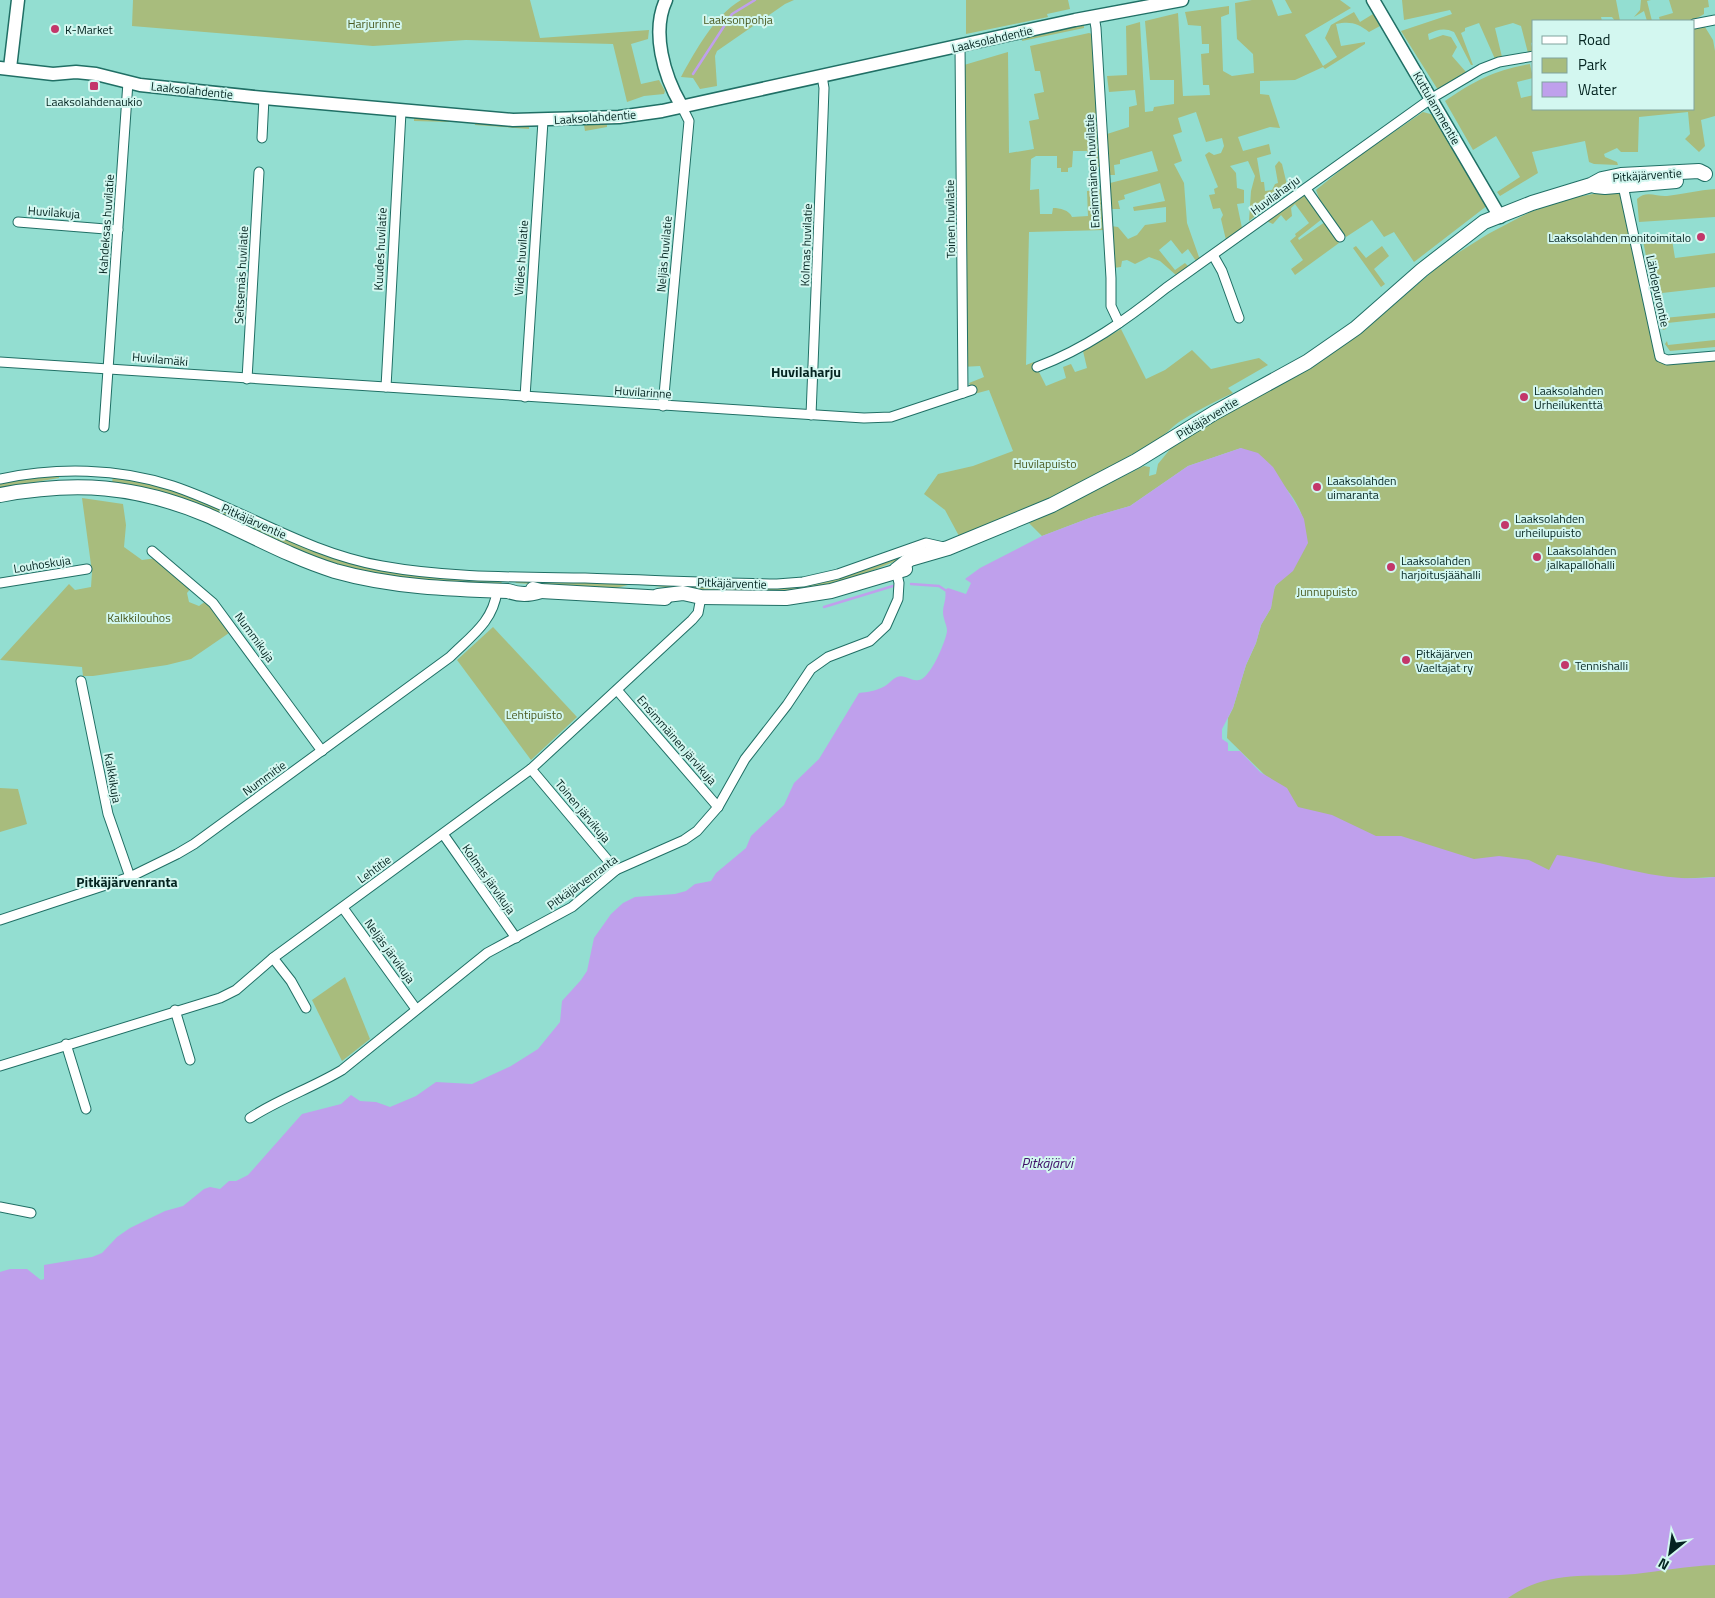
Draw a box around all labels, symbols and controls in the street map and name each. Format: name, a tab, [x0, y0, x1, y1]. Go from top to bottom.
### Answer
park label: Laaksonpohja	[703, 10, 773, 29]
park label: Harjurinne	[348, 14, 401, 33]
place label: K-Market	[65, 20, 114, 39]
street label: Laaksolahdentie	[950, 20, 1034, 58]
legend	[1532, 20, 1695, 110]
marker: K-Market	[49, 23, 61, 35]
text: Road	[1578, 28, 1610, 51]
text: Park	[1578, 53, 1607, 76]
street label: Kuttulammentie	[1408, 68, 1466, 148]
street label: Laaksolahdentie	[150, 76, 234, 104]
text: Water	[1578, 78, 1617, 101]
marker: Laaksolahdenaukio	[88, 80, 100, 92]
place label: Laaksolahdenaukio	[46, 92, 142, 111]
street label: Laaksolahdentie	[553, 105, 637, 129]
street label: Ensimmäinen huvilatie	[1080, 113, 1104, 229]
street label: Pitkäjärventie	[1612, 163, 1682, 187]
street label: Huvilaharju	[1246, 170, 1304, 220]
street label: Kahdeksas huvilatie	[93, 173, 119, 275]
street label: Toinen huvilatie	[940, 179, 960, 259]
street label: Huvilakuja	[27, 201, 81, 223]
street label: Kolmas huvilatie	[795, 203, 817, 287]
street label: Kuudes huvilatie	[368, 207, 392, 291]
street label: Neljäs huvilatie	[651, 215, 677, 293]
street label: Viides huvilatie	[509, 220, 533, 296]
street label: Seitsemäs huvilatie	[229, 225, 253, 325]
place label: Laaksolahden monitoimitalo	[1548, 228, 1691, 247]
marker: Laaksolahden monitoimitalo	[1695, 231, 1707, 243]
street label: Lähdepurontie	[1641, 253, 1675, 329]
street label: Huvilamäki	[131, 347, 189, 371]
district label: Huvilaharju	[771, 361, 841, 382]
street label: Huvilarinne	[614, 381, 672, 403]
place label: Laaksolahden Urheilukenttä	[1534, 381, 1604, 414]
marker: Laaksolahden Urheilukenttä	[1518, 391, 1530, 403]
street label: Pitkäjärventie	[1172, 392, 1242, 444]
park label: Huvilapuisto	[1013, 454, 1077, 473]
place label: Laaksolahden uimaranta	[1327, 471, 1397, 504]
marker: Laaksolahden uimaranta	[1311, 481, 1323, 493]
street label: Pitkäjärventie	[218, 498, 290, 544]
place label: Laaksolahden urheilupuisto	[1515, 509, 1585, 542]
marker: Laaksolahden urheilupuisto	[1499, 519, 1511, 531]
place label: Laaksolahden jalkapallohalli	[1546, 541, 1617, 574]
street label: Louhoskuja	[12, 550, 72, 578]
place label: Laaksolahden harjoitusjäähalli	[1401, 551, 1481, 584]
marker: Laaksolahden jalkapallohalli	[1531, 551, 1543, 563]
marker: Laaksolahden harjoitusjäähalli	[1385, 561, 1397, 573]
street label: Pitkäjärventie	[697, 572, 767, 594]
park label: Junnupuisto	[1297, 582, 1357, 601]
park label: Kalkkilouhos	[107, 608, 171, 627]
street label: Nummikuja	[230, 608, 280, 666]
place label: Pitkäjärven Vaeltajat ry	[1416, 644, 1473, 677]
marker: Pitkäjärven Vaeltajat ry	[1400, 654, 1412, 666]
place label: Tennishalli	[1575, 656, 1628, 675]
marker: Tennishalli	[1559, 659, 1571, 671]
street label: Ensimmäinen järvikuja	[633, 691, 721, 789]
park label: Lehtipuisto	[506, 705, 562, 724]
street label: Kalkkikuja	[99, 751, 127, 805]
street label: Nummitie	[238, 756, 290, 800]
street label: Toinen järvikuja	[551, 775, 615, 847]
street label: Kolmas järvikuja	[458, 840, 520, 918]
street label: Lehtitie	[353, 850, 395, 888]
street label: Pitkäjärvenranta	[543, 850, 621, 914]
district label: Pitkäjärvenranta	[76, 871, 178, 892]
street label: Neljäs järvikuja	[360, 915, 420, 987]
water label: Pitkäjärvi	[1021, 1152, 1075, 1173]
north arrow	[1645, 1528, 1695, 1578]
text: N	[1654, 1553, 1673, 1576]

